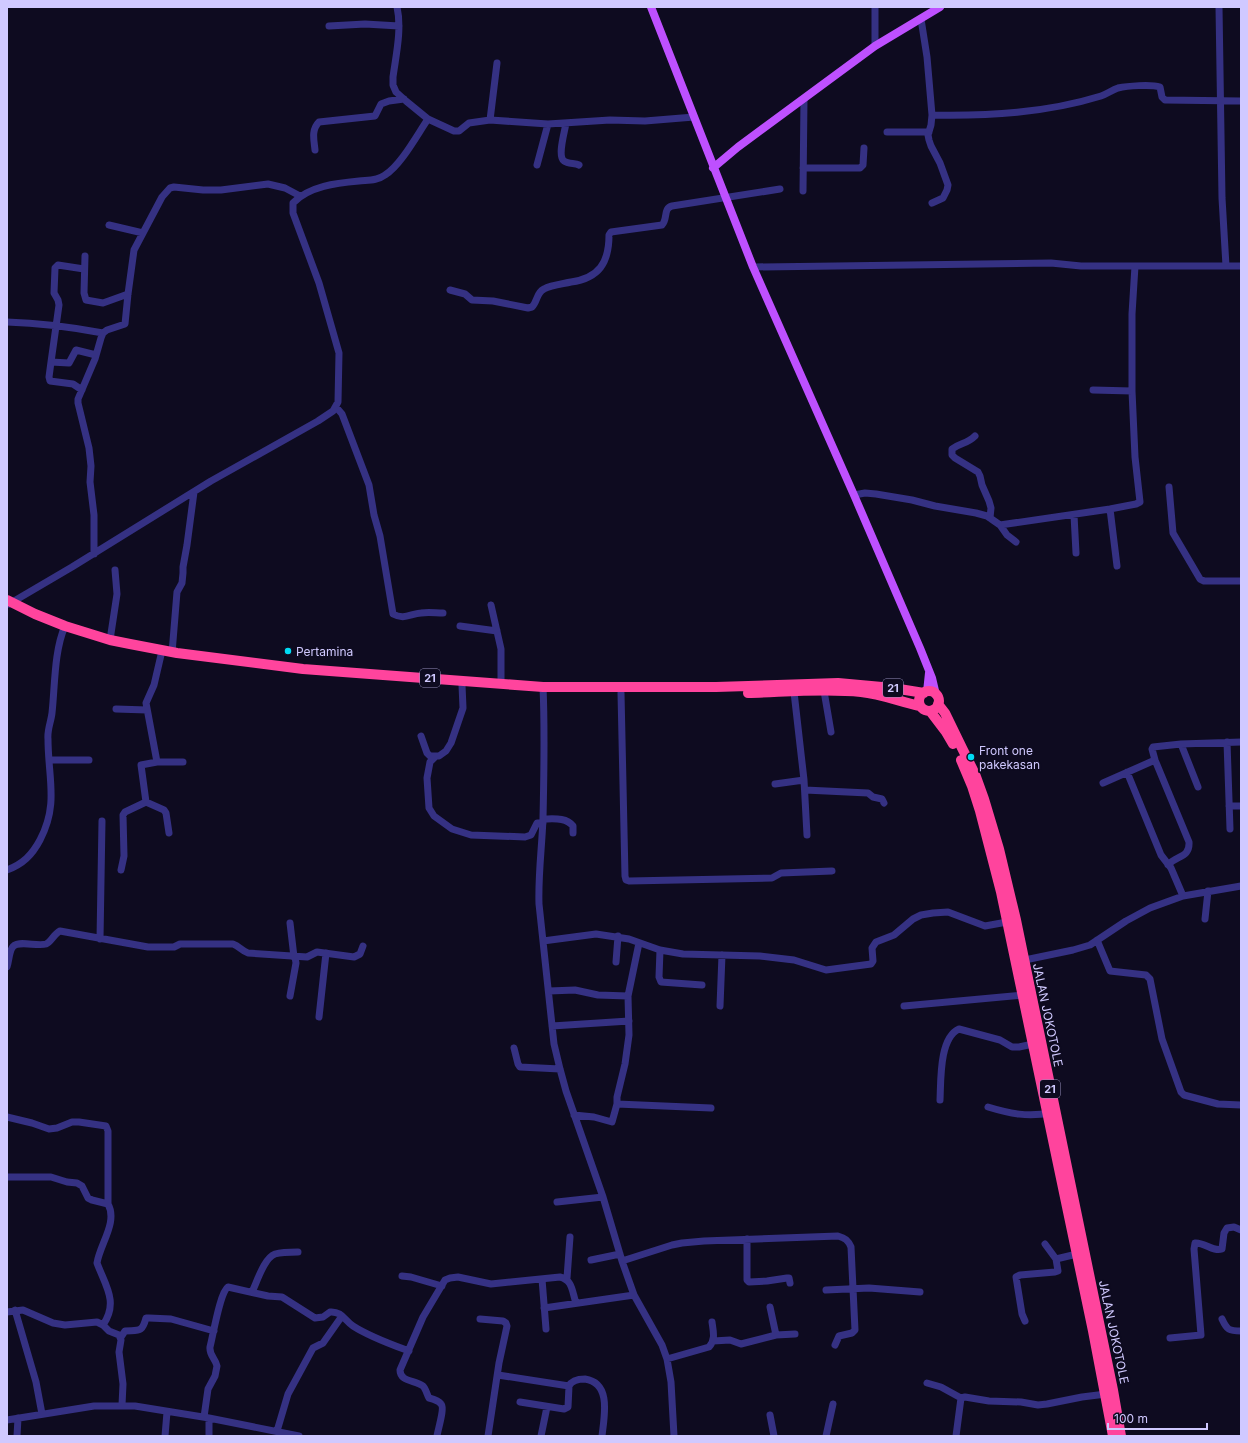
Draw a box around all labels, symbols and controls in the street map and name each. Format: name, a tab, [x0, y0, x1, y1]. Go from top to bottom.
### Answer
place label: Pertamina	[296, 644, 353, 659]
marker: Pertamina	[283, 646, 293, 656]
road number: 21	[420, 669, 440, 687]
road number: 21	[883, 679, 903, 697]
place label: Front one pakekasan	[979, 743, 1040, 772]
marker: Front one pakekasan	[966, 752, 976, 762]
street label: JALAN JOKOTOLE	[1030, 962, 1066, 1068]
road number: 21	[1040, 1080, 1060, 1098]
street label: JALAN JOKOTOLE	[1096, 1279, 1132, 1385]
scale bar	[1108, 1405, 1207, 1431]
text: 100 m	[1114, 1411, 1148, 1426]

